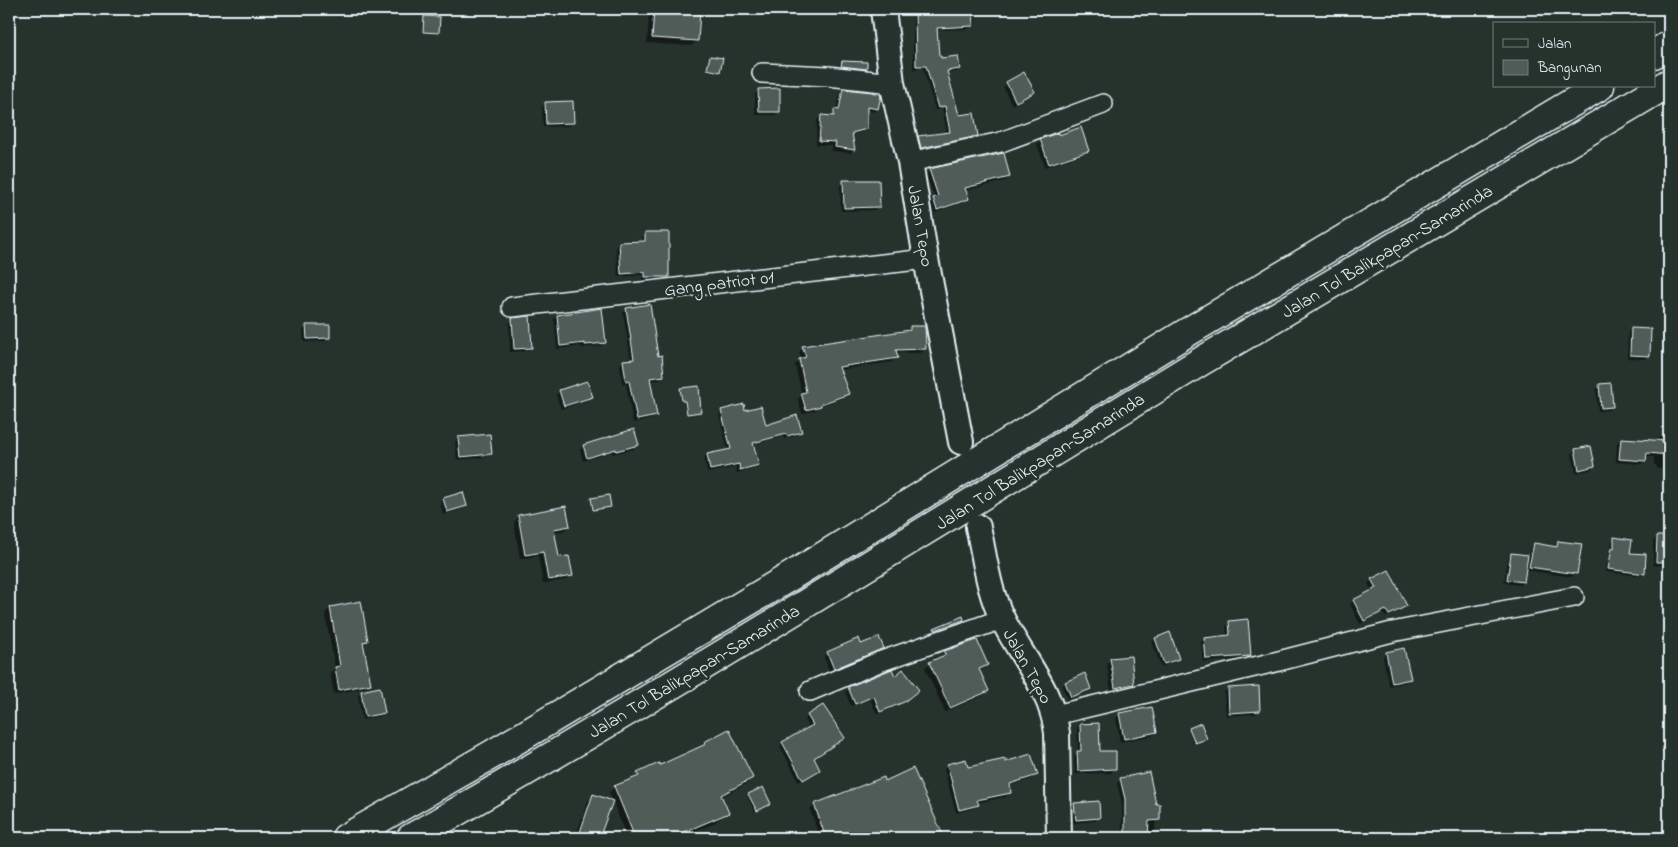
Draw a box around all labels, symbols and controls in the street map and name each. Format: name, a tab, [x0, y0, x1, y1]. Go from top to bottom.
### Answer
legend	[1493, 22, 1656, 88]
text: Jalan	[1538, 33, 1571, 55]
text: Bangunan	[1537, 57, 1602, 80]
street label: Jalan Tol Balikpapan–Samarinda	[1278, 179, 1498, 326]
street label: Jalan Tepo	[899, 184, 939, 269]
street label: Gang patriot 01	[663, 265, 776, 306]
street label: Jalan Tol Balikpapan–Samarinda	[932, 388, 1151, 538]
street label: Jalan Tol Balikpapan–Samarinda	[585, 599, 805, 746]
street label: Jalan Tepo	[995, 625, 1058, 709]

